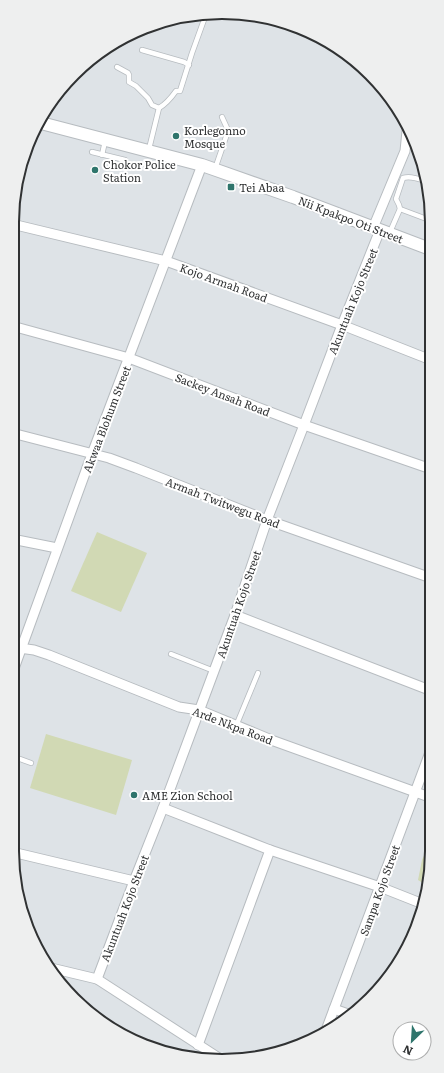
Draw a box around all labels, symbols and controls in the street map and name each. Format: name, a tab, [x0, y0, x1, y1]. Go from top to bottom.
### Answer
place label: Korlegonno Mosque	[184, 122, 246, 151]
marker: Korlegonno Mosque	[171, 131, 181, 141]
place label: Chokor Police Station	[103, 156, 176, 185]
marker: Chokor Police Station	[90, 165, 100, 175]
place label: Tei Abaa	[239, 179, 284, 195]
marker: Tei Abaa	[226, 182, 236, 192]
street label: Nii Kpakpo Oti Street	[296, 192, 406, 247]
street label: Akuntuah Kojo Street	[323, 245, 381, 357]
street label: Kojo Armah Road	[178, 259, 270, 305]
street label: Akwaa Blohum Street	[78, 363, 134, 475]
street label: Sackey Ansah Road	[173, 369, 273, 420]
street label: Armah Twitwegu Road	[164, 473, 283, 531]
street label: Akuntuah Kojo Street	[212, 547, 264, 660]
street label: Arde Nkpa Road	[191, 702, 276, 748]
place label: AME Zion School	[142, 787, 233, 803]
marker: AME Zion School	[129, 790, 139, 800]
street label: Sampa Kojo Street	[355, 842, 403, 938]
street label: Akuntuah Kojo Street	[96, 852, 152, 964]
north arrow	[392, 1021, 432, 1061]
text: N	[400, 1042, 415, 1060]

